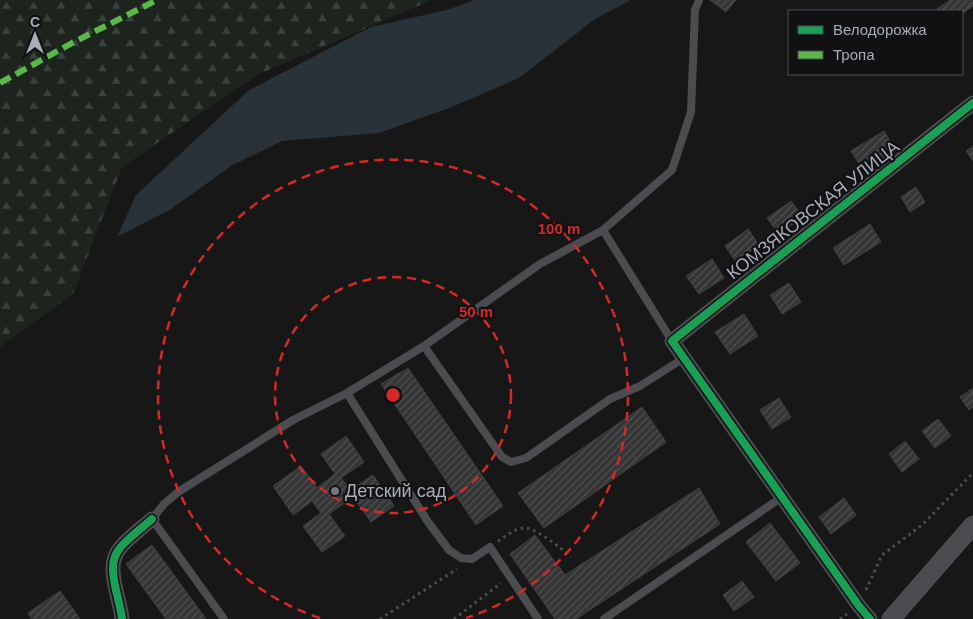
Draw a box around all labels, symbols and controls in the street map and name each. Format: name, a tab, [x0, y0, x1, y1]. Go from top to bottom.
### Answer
north arrow	[10, 10, 60, 60]
legend	[788, 10, 963, 75]
text: С	[30, 14, 40, 30]
text: Велодорожка	[833, 21, 927, 38]
text: Тропа	[833, 46, 875, 63]
street label: КОМЗЯКОВСКАЯ УЛИЦА	[723, 137, 903, 283]
text: 100 m	[538, 220, 580, 237]
text: 50 m	[459, 303, 493, 320]
centre of rings	[384, 386, 402, 404]
place label: Детский сад	[345, 481, 447, 501]
marker: Детский сад	[329, 485, 341, 497]

